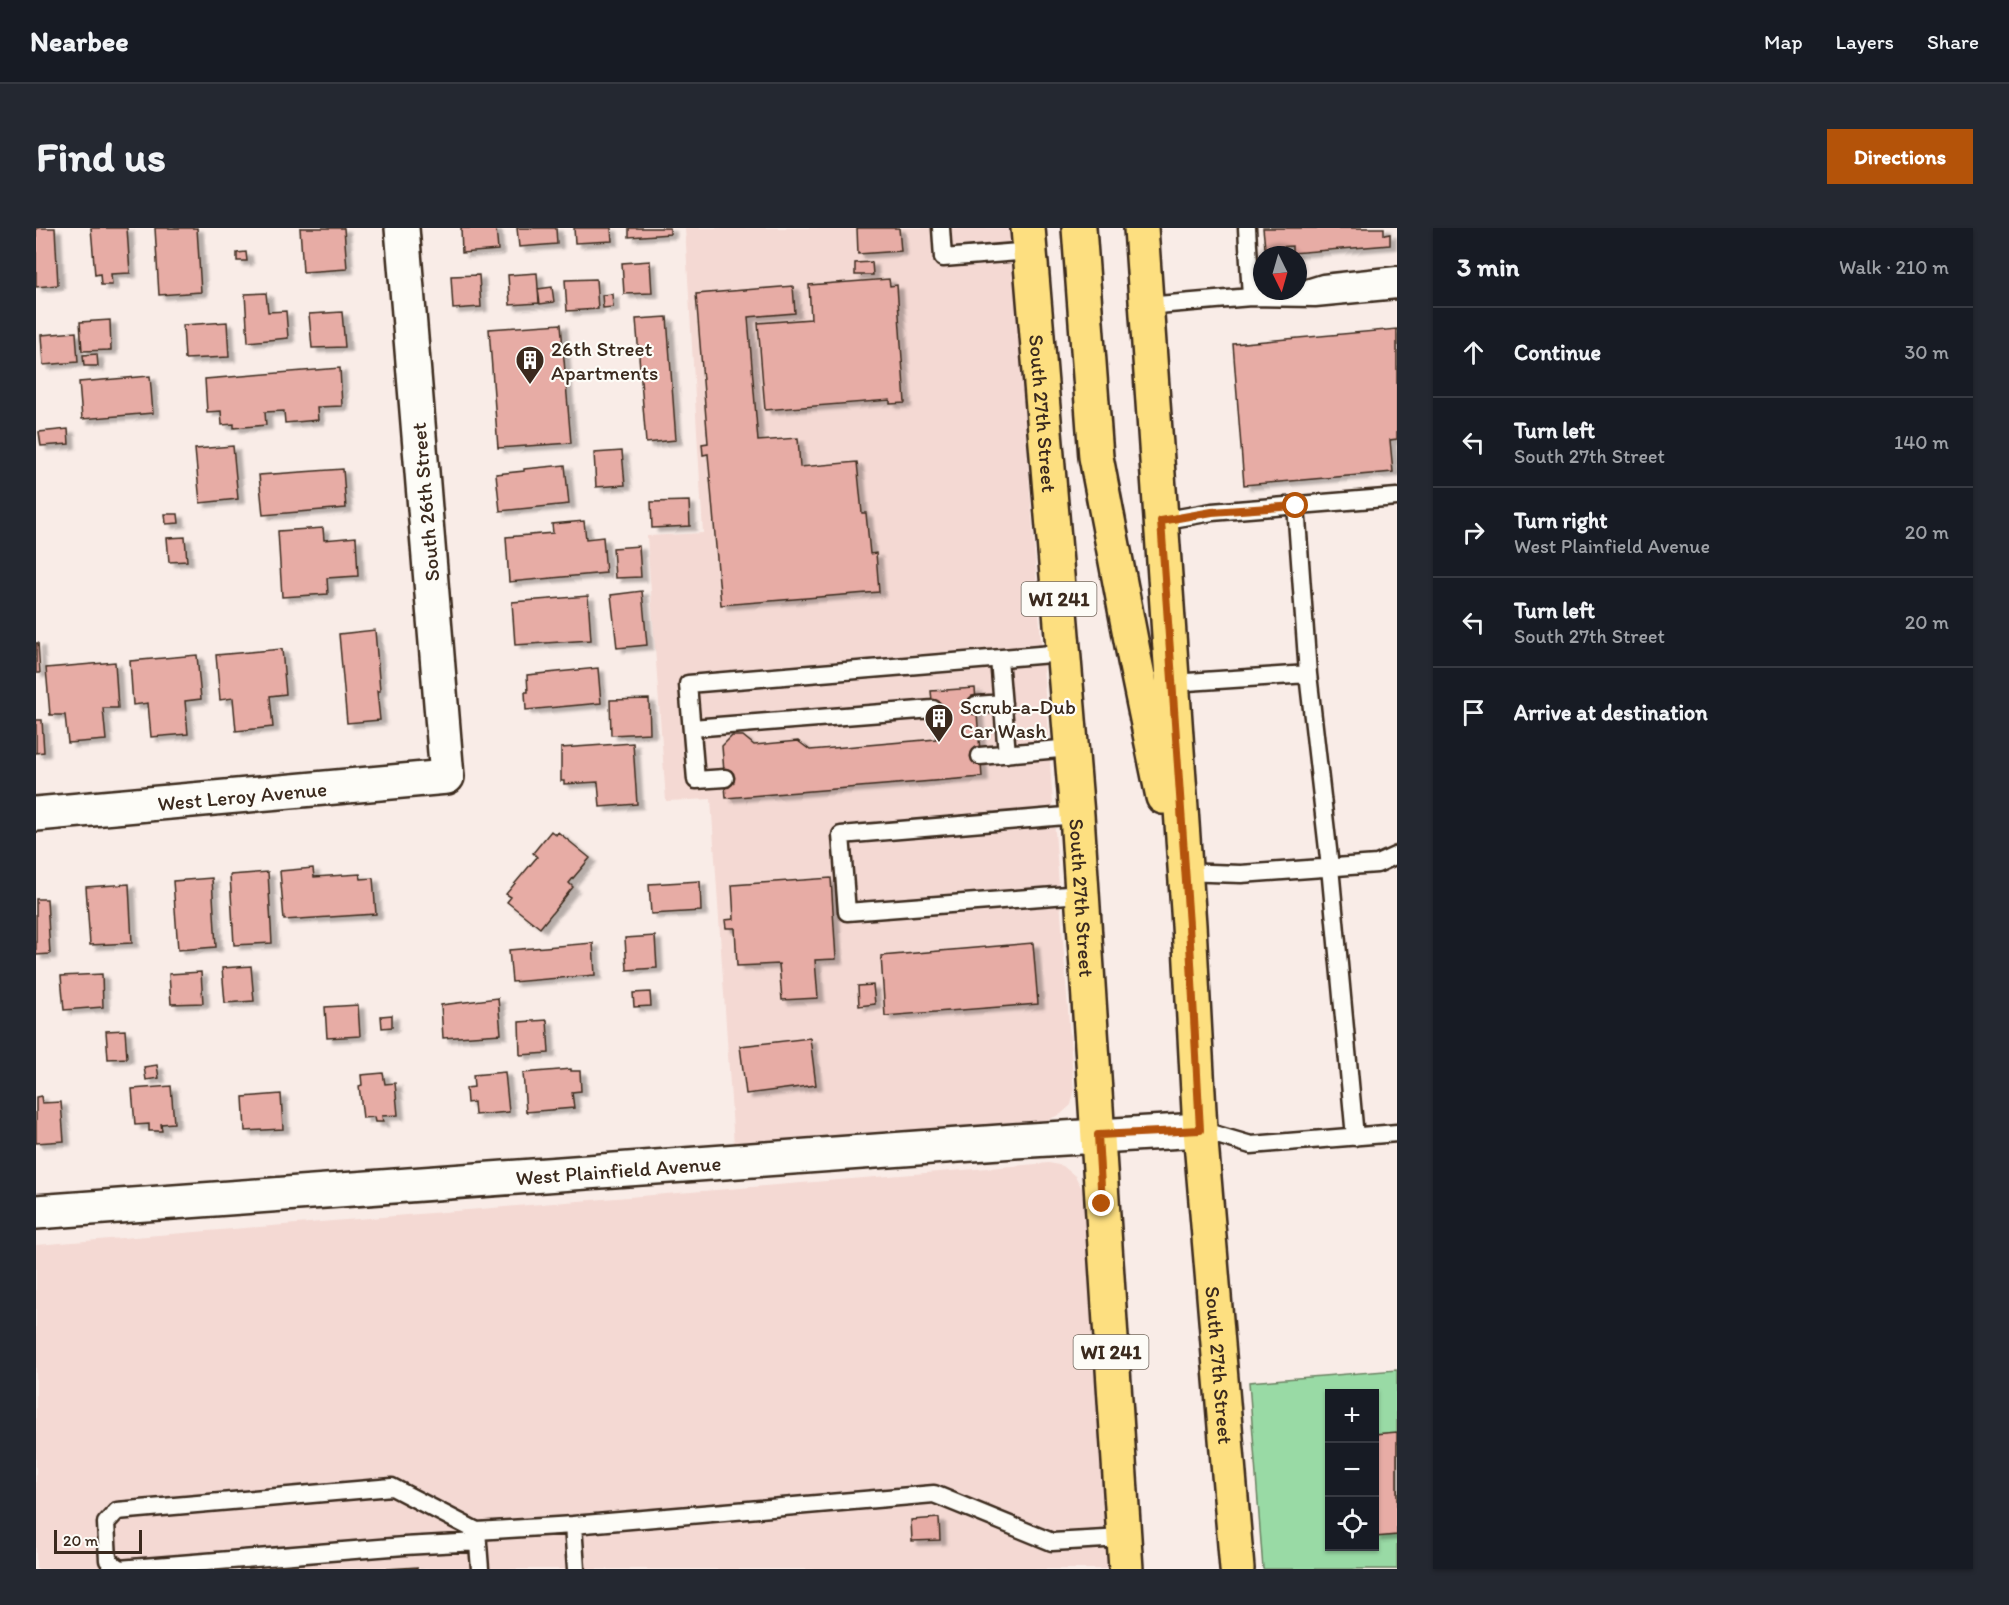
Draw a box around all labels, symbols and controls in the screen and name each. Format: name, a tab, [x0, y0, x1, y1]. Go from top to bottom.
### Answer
text: Nearbee	[30, 24, 129, 58]
text: Map	[1764, 29, 1803, 54]
text: Layers	[1836, 29, 1894, 54]
text: Share	[1927, 29, 1979, 54]
button: Directions	[1827, 129, 1973, 184]
text: Find us	[36, 131, 166, 182]
north arrow	[1253, 246, 1307, 300]
text: 3 min	[1457, 251, 1519, 283]
text: Walk · 210 m	[1839, 255, 1949, 279]
street label: South 27th Street	[1024, 333, 1063, 494]
place label: 26th Street Apartments	[551, 336, 658, 385]
icon: ahead	[1457, 336, 1490, 369]
text: Continue	[1514, 339, 1601, 366]
text: 30 m	[1904, 340, 1949, 364]
building icon: 26th Street Apartments	[514, 344, 546, 386]
text: Turn left	[1514, 417, 1595, 444]
street label: South 26th Street	[406, 421, 444, 582]
icon: left	[1457, 426, 1490, 459]
text: 140 m	[1894, 430, 1949, 454]
text: South 27th Street	[1514, 444, 1665, 468]
route start	[1282, 492, 1308, 518]
text: Turn right	[1514, 507, 1608, 534]
icon: right	[1457, 516, 1490, 549]
text: 20 m	[1905, 520, 1949, 544]
text: West Plainfield Avenue	[1514, 534, 1710, 558]
road number: WI 241	[1022, 582, 1096, 616]
text: Turn left	[1514, 597, 1595, 624]
icon: left	[1457, 606, 1490, 639]
text: 20 m	[1905, 610, 1949, 634]
text: South 27th Street	[1514, 624, 1665, 648]
place label: Scrub-a-Dub Car Wash	[960, 694, 1076, 743]
icon: arrive	[1457, 696, 1490, 729]
text: Arrive at destination	[1514, 699, 1708, 726]
building icon: Scrub-a-Dub Car Wash	[923, 702, 955, 744]
street label: West Leroy Avenue	[156, 775, 328, 816]
street label: South 27th Street	[1065, 818, 1100, 978]
street label: West Plainfield Avenue	[515, 1150, 722, 1190]
route end	[1088, 1190, 1114, 1216]
street label: South 27th Street	[1201, 1285, 1239, 1445]
road number: WI 241	[1074, 1335, 1148, 1369]
map controls	[1325, 1389, 1379, 1551]
button: +	[1325, 1389, 1379, 1443]
button: −	[1325, 1443, 1379, 1497]
button: locate	[1325, 1497, 1379, 1551]
scale bar	[54, 1527, 142, 1554]
text: 20 m	[63, 1531, 98, 1550]

